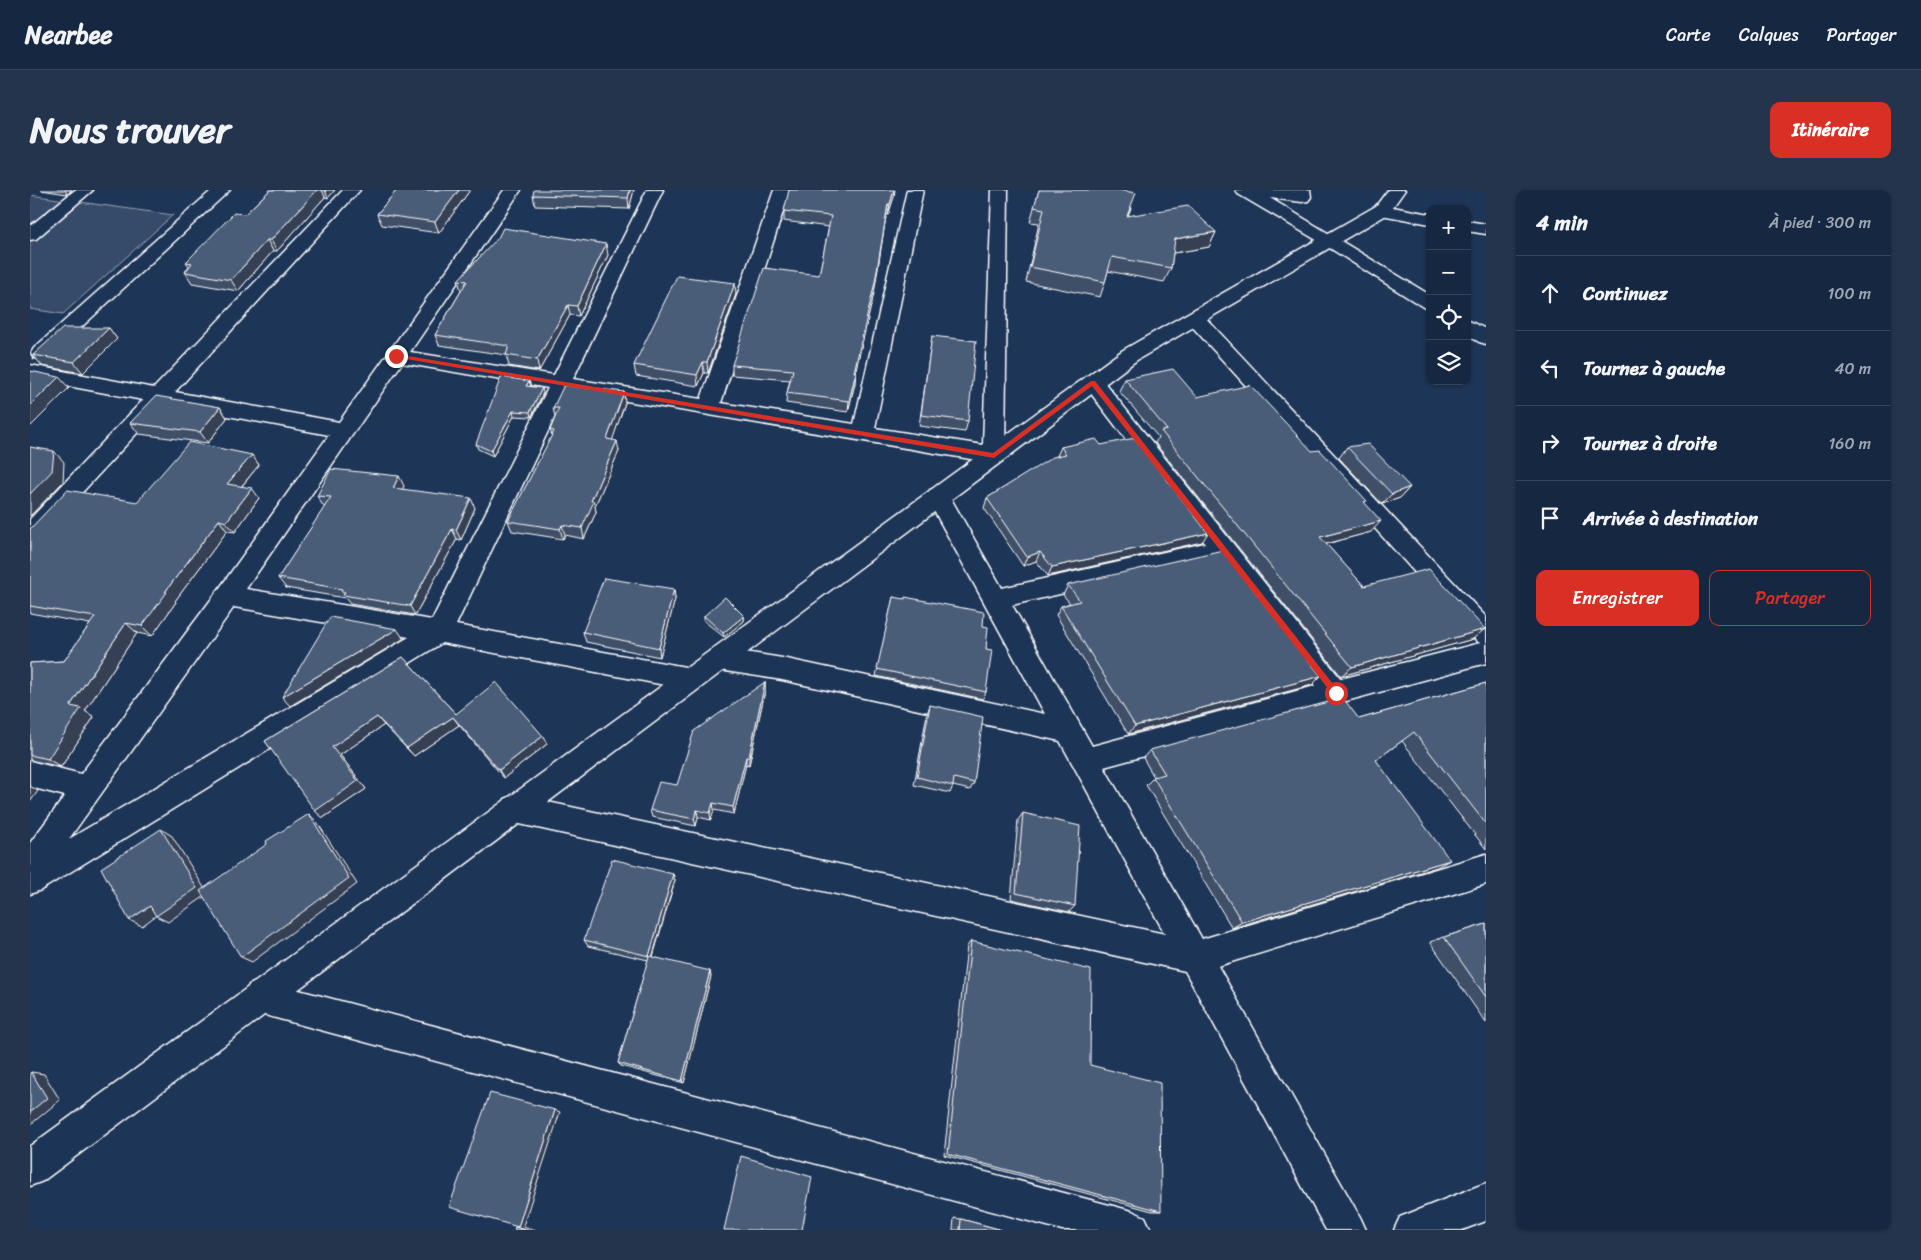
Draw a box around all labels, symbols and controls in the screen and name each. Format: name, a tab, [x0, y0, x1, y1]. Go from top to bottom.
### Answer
text: Nearbee	[25, 14, 113, 56]
text: Carte	[1666, 19, 1711, 51]
text: Calques	[1739, 19, 1799, 51]
text: Partager	[1827, 19, 1896, 51]
text: Nous trouver	[30, 99, 230, 161]
button: Itinéraire	[1770, 102, 1891, 158]
text: 4 min	[1536, 204, 1588, 242]
map controls	[1426, 205, 1471, 385]
button: +	[1426, 205, 1471, 250]
text: À pied · 300 m	[1769, 208, 1871, 237]
button: −	[1426, 250, 1471, 295]
text: Continuez	[1583, 277, 1668, 310]
icon: ahead	[1536, 279, 1564, 307]
text: 100 m	[1827, 279, 1871, 308]
button: locate	[1426, 295, 1471, 340]
button: layers	[1426, 340, 1471, 385]
route end	[385, 345, 408, 368]
text: Tournez à gauche	[1583, 352, 1725, 385]
icon: left	[1536, 354, 1564, 382]
text: 40 m	[1834, 354, 1871, 383]
text: Tournez à droite	[1583, 427, 1717, 460]
icon: right	[1536, 429, 1564, 457]
text: 160 m	[1828, 429, 1871, 458]
text: Arrivée à destination	[1583, 502, 1758, 535]
icon: arrive	[1536, 504, 1564, 532]
button: Enregistrer	[1536, 570, 1699, 626]
button: Partager	[1709, 570, 1871, 626]
route start	[1325, 682, 1348, 705]

